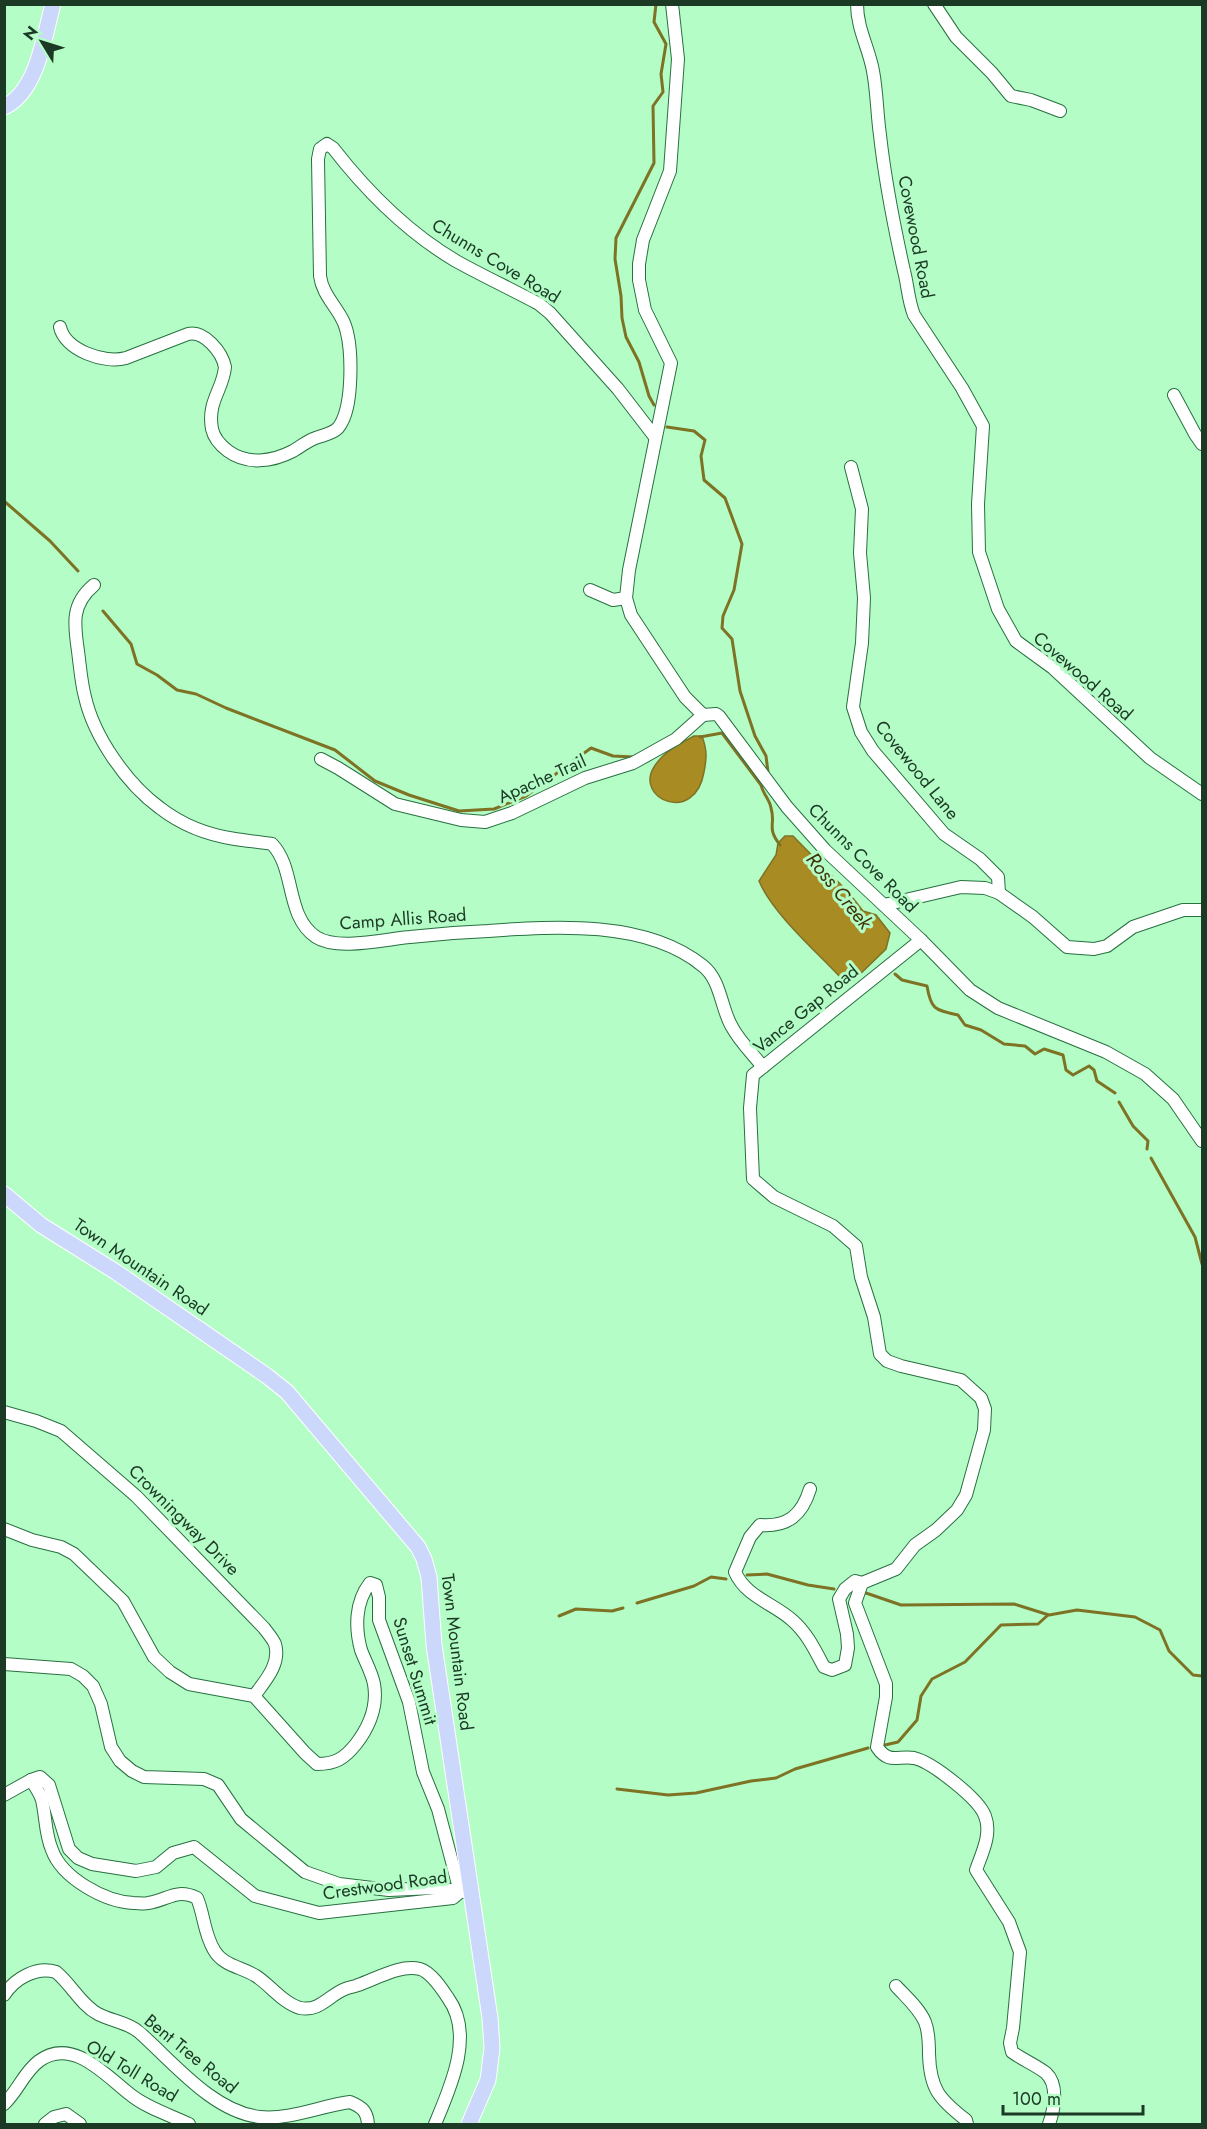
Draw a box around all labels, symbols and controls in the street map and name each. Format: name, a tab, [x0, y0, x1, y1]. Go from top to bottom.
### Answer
north arrow	[12, 12, 72, 72]
text: N	[18, 21, 44, 45]
street label: Covewood Road	[891, 173, 941, 301]
street label: Chunns Cove Road	[427, 212, 565, 310]
street label: Covewood Road	[1027, 625, 1139, 727]
street label: Covewood Lane	[869, 715, 965, 825]
street label: Apache Trail	[494, 748, 590, 810]
street label: Chunns Cove Road	[802, 797, 924, 919]
water label: Ross Creek	[799, 846, 880, 937]
street label: Camp Allis Road	[339, 902, 467, 936]
street label: Vance Gap Road	[748, 958, 864, 1060]
street label: Town Mountain Road	[68, 1212, 214, 1322]
street label: Crowningway Drive	[122, 1458, 246, 1582]
street label: Town Mountain Road	[434, 1572, 480, 1732]
street label: Sunset Summit	[386, 1614, 444, 1729]
street label: Crestwood Road	[321, 1863, 449, 1907]
street label: Bent Tree Road	[138, 2008, 244, 2100]
street label: Old Toll Road	[81, 2033, 183, 2109]
scale bar	[1003, 2078, 1142, 2116]
text: 100 m	[1012, 2086, 1061, 2112]

